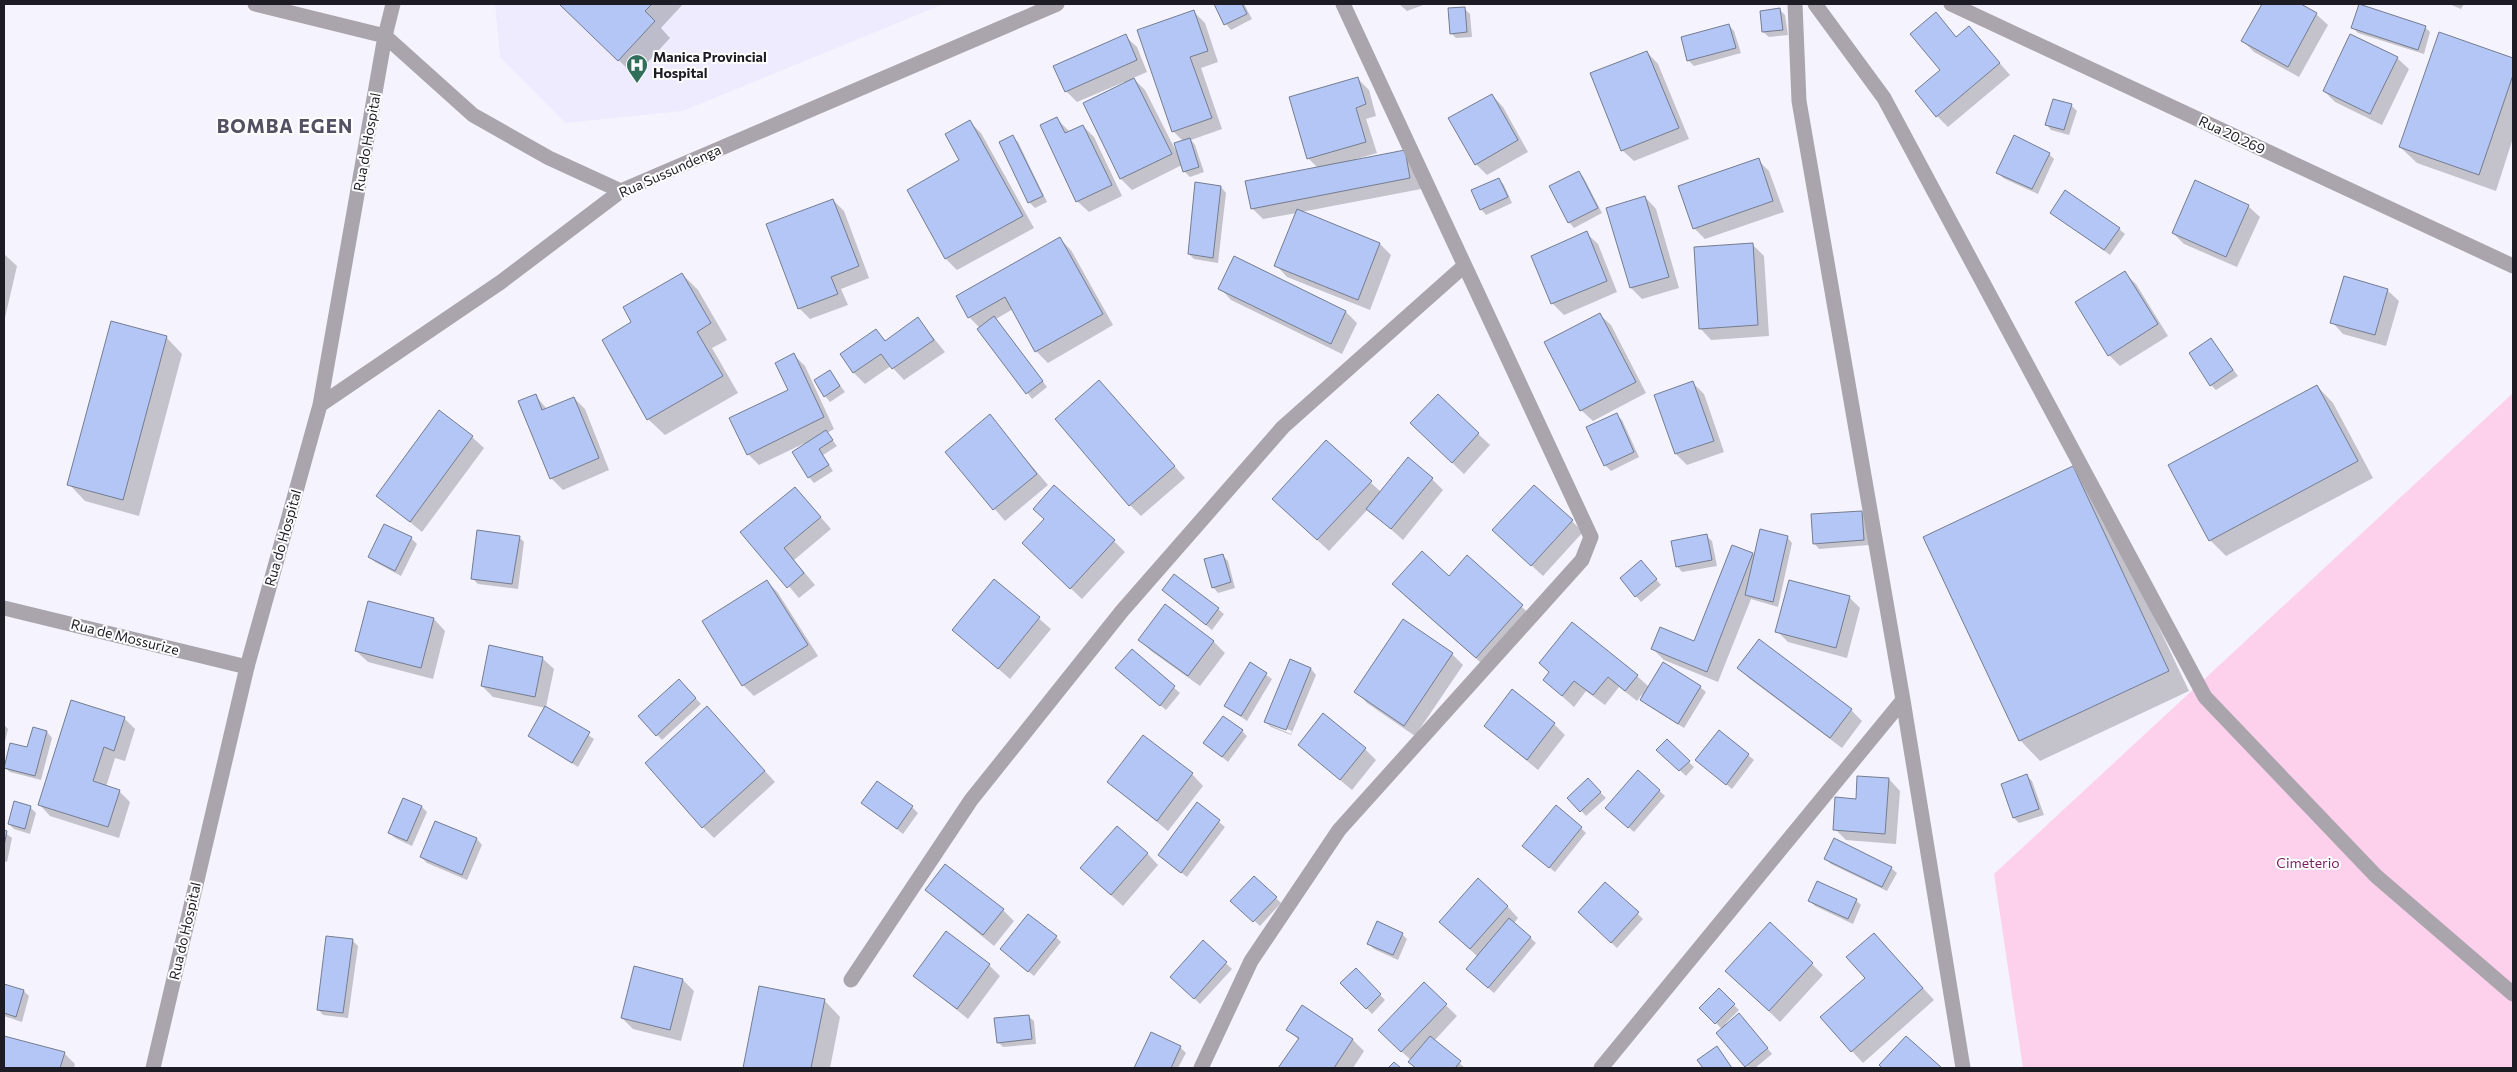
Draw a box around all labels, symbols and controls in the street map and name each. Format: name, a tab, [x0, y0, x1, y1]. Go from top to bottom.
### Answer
place label: Manica Provincial Hospital	[653, 48, 767, 81]
hospital icon: Manica Provincial Hospital	[625, 53, 649, 84]
street label: Rua do Hospital	[349, 91, 384, 193]
street label: Rua 20.269	[2196, 112, 2268, 157]
district label: BOMBA EGEN	[217, 114, 353, 137]
street label: Rua Sussundenga	[616, 140, 724, 201]
street label: Rua do Hospital	[261, 488, 304, 588]
street label: Rua de Mossurize	[69, 615, 181, 658]
park label: Cimeterio	[2276, 854, 2340, 871]
street label: Rua do Hospital	[165, 880, 204, 981]

